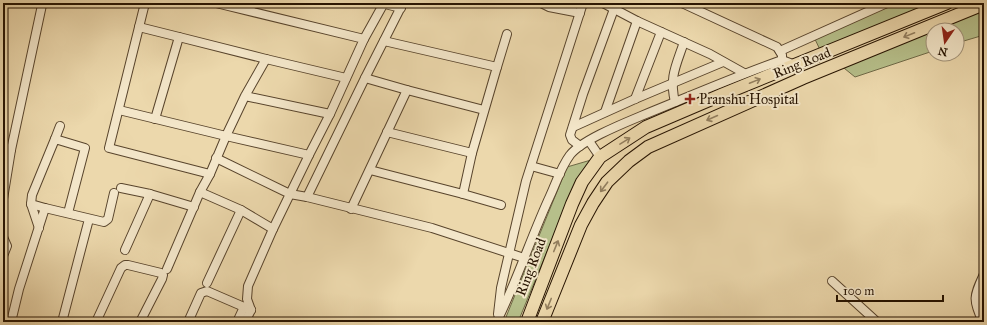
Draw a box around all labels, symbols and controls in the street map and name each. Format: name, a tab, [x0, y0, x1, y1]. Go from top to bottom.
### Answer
north arrow	[925, 22, 965, 62]
one-way arrow	[904, 32, 916, 39]
street label: Ring Road	[771, 44, 833, 82]
text: N	[936, 44, 949, 59]
one-way arrow	[749, 76, 761, 84]
place label: Pranshu Hospital	[699, 91, 799, 108]
marker: Pranshu Hospital	[684, 93, 696, 105]
one-way arrow	[706, 115, 718, 122]
one-way arrow	[619, 137, 630, 145]
one-way arrow	[600, 182, 608, 193]
street label: Ring Road	[512, 236, 550, 298]
one-way arrow	[552, 241, 560, 253]
scale bar	[837, 277, 943, 303]
text: 100 m	[843, 284, 874, 298]
one-way arrow	[545, 298, 552, 310]

